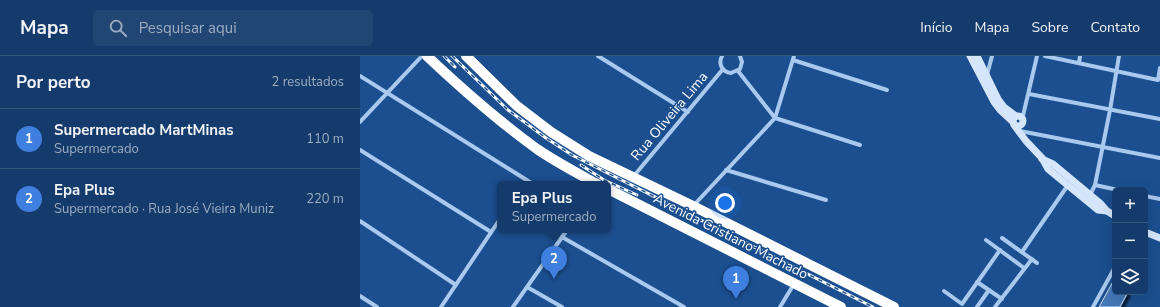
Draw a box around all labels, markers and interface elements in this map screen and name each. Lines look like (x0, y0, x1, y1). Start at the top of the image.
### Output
search box (93, 10, 373, 46)
text: Mapa (20, 15, 69, 41)
icon: search (107, 17, 129, 39)
text: Pesquisar aqui (139, 18, 237, 38)
text: Início (920, 18, 952, 37)
text: Mapa (974, 18, 1009, 37)
text: Sobre (1031, 18, 1068, 37)
text: Contato (1090, 18, 1140, 37)
street label: Rua Oliveira Lima (627, 68, 712, 165)
text: Por perto (16, 71, 91, 94)
text: 2 resultados (272, 73, 344, 91)
text: Supermercado MartMinas (54, 120, 234, 140)
text: 1 (25, 130, 33, 148)
text: 110 m (306, 130, 344, 148)
text: Supermercado (54, 140, 139, 158)
text: Epa Plus (54, 180, 115, 200)
popup (497, 181, 611, 233)
map controls (1112, 187, 1148, 295)
button: + (1112, 187, 1148, 223)
text: Epa Plus (512, 188, 572, 208)
street label: Avenida Cristiano Machado (650, 189, 812, 284)
text: 2 (25, 190, 33, 208)
text: 220 m (306, 190, 344, 208)
your location (715, 193, 735, 213)
text: Supermercado · Rua José Vieira Muniz (54, 200, 274, 218)
text: Supermercado (512, 208, 596, 226)
button: − (1112, 223, 1148, 259)
pin: 2 (541, 246, 567, 279)
button: layers (1112, 259, 1148, 295)
pin: 1 (723, 266, 749, 299)

